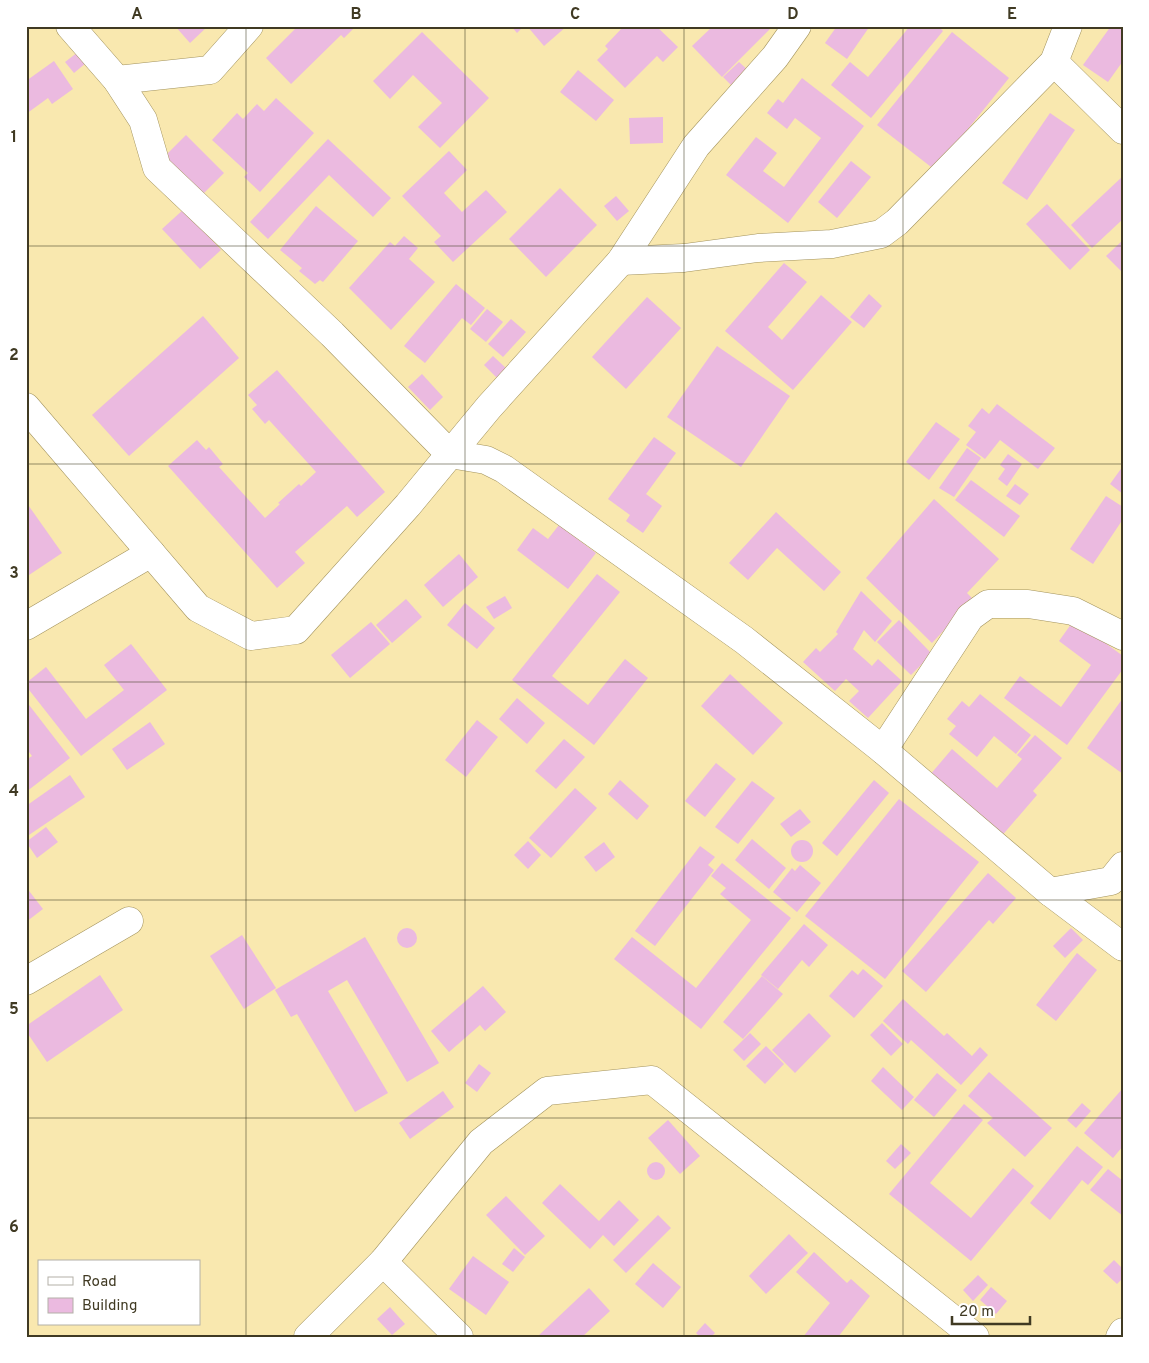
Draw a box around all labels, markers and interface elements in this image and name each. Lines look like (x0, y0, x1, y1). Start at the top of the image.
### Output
text: A (131, 5, 143, 25)
text: B (350, 5, 362, 25)
text: C (570, 5, 580, 25)
text: D (787, 5, 799, 25)
text: E (1007, 5, 1017, 25)
text: 1 (11, 128, 17, 148)
text: 2 (9, 346, 19, 366)
text: 3 (9, 564, 19, 584)
text: 4 (9, 782, 19, 802)
text: 5 (9, 1000, 19, 1020)
text: 6 (9, 1218, 19, 1238)
legend (38, 1260, 200, 1326)
text: Road (82, 1273, 117, 1292)
scale bar (952, 1293, 1029, 1325)
text: Building (82, 1297, 137, 1316)
text: 20 m (959, 1303, 994, 1322)

